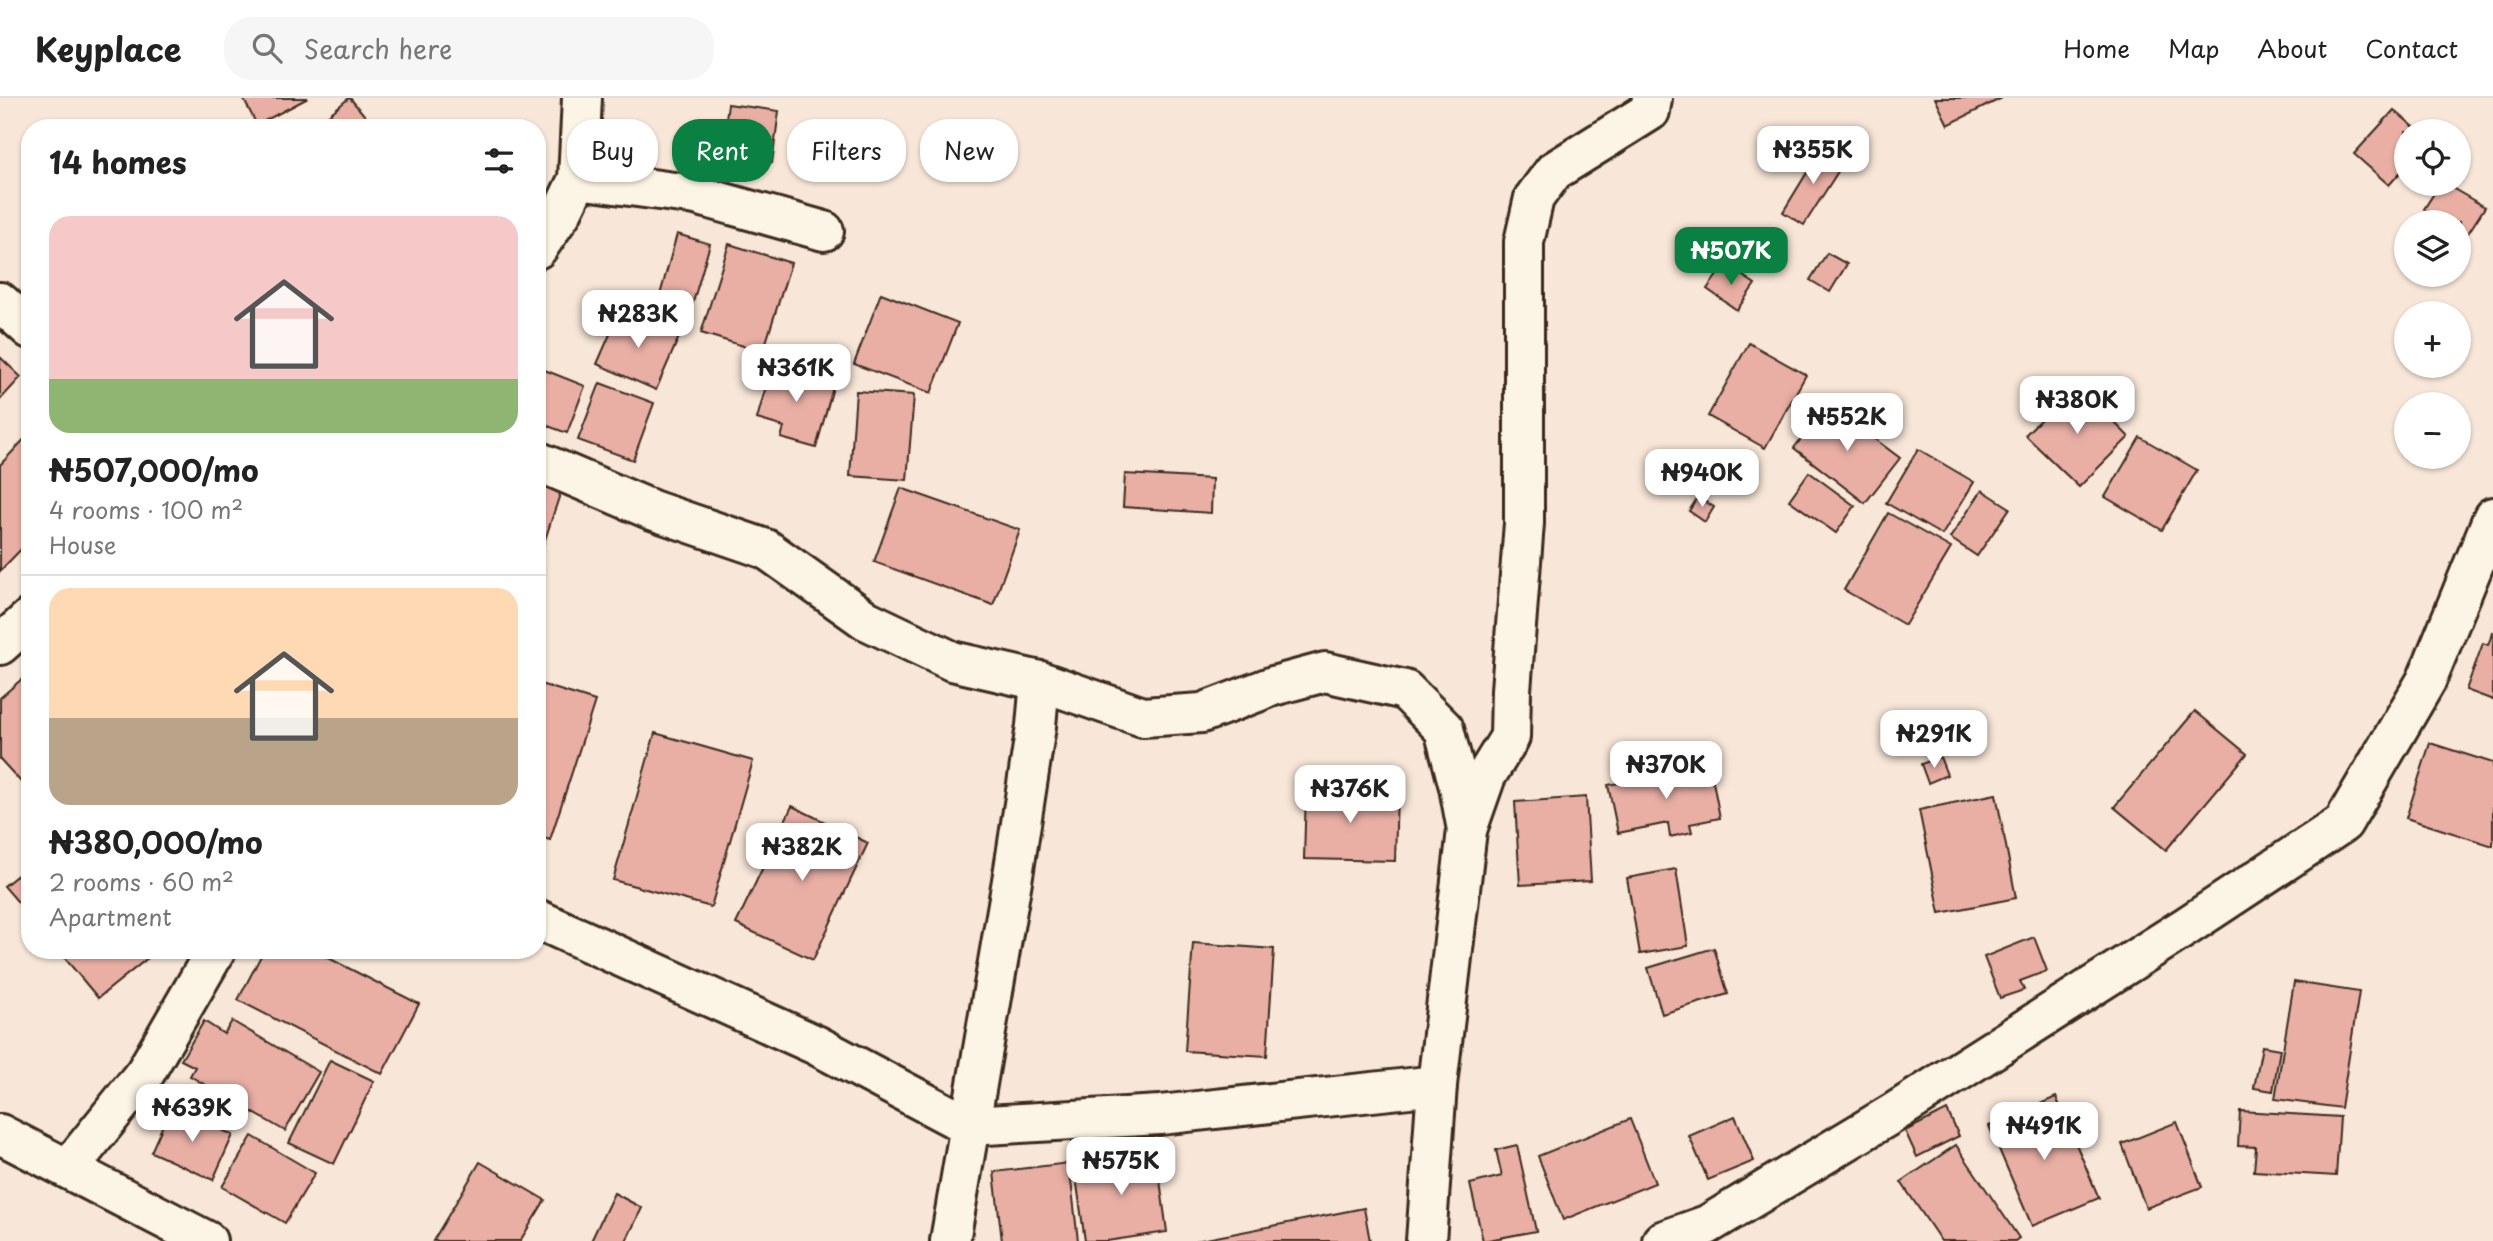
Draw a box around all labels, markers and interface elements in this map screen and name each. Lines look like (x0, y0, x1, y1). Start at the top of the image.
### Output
search box (224, 17, 714, 80)
text: Keyplace (35, 23, 182, 73)
icon: search (248, 29, 286, 67)
text: Search here (304, 29, 452, 68)
text: Home (2063, 30, 2130, 66)
text: Map (2168, 30, 2219, 66)
text: About (2257, 30, 2327, 66)
text: Contact (2365, 30, 2458, 66)
chip: Buy (567, 119, 658, 182)
chip: Rent (672, 119, 773, 182)
chip: Filters (787, 119, 906, 182)
chip: New (920, 119, 1018, 182)
map controls (2394, 119, 2471, 469)
button: locate (2394, 119, 2471, 196)
pin: ₦355K (1764, 126, 1862, 186)
text: ₦355K (1773, 131, 1853, 166)
text: 14 homes (49, 139, 187, 184)
icon: filters (480, 142, 518, 180)
button: layers (2394, 210, 2471, 287)
pin: ₦507K (1682, 228, 1780, 287)
text: ₦507K (1691, 232, 1771, 267)
icon: home (221, 261, 347, 387)
pin: ₦283K (589, 290, 687, 350)
text: ₦283K (598, 295, 678, 330)
button: + (2394, 301, 2471, 378)
pin: ₦361K (747, 344, 845, 404)
text: ₦361K (758, 349, 834, 384)
pin: ₦380K (2028, 376, 2126, 436)
text: ₦380K (2036, 381, 2118, 416)
button: − (2394, 392, 2471, 469)
pin: ₦552K (1798, 394, 1896, 453)
text: ₦552K (1807, 398, 1887, 433)
text: ₦507,000/mo (49, 447, 259, 492)
pin: ₦940K (1653, 450, 1751, 509)
text: ₦940K (1661, 454, 1743, 489)
text: 4 rooms · 100 m² (49, 492, 243, 527)
text: House (49, 527, 116, 562)
icon: home (221, 633, 347, 759)
pin: ₦291K (1885, 710, 1983, 770)
text: ₦291K (1896, 715, 1972, 750)
pin: ₦370K (1617, 742, 1715, 801)
text: ₦370K (1626, 746, 1706, 781)
pin: ₦376K (1301, 766, 1399, 825)
text: ₦376K (1311, 770, 1389, 805)
text: ₦380,000/mo (49, 819, 263, 864)
pin: ₦382K (753, 824, 851, 883)
text: ₦382K (762, 828, 842, 863)
text: 2 rooms · 60 m² (49, 864, 234, 899)
text: Apartment (49, 899, 172, 934)
pin: ₦639K (143, 1084, 241, 1144)
text: ₦639K (152, 1089, 232, 1124)
pin: ₦491K (1995, 1102, 2093, 1162)
text: ₦491K (2006, 1107, 2082, 1142)
pin: ₦575K (1072, 1138, 1170, 1197)
text: ₦575K (1082, 1142, 1160, 1177)

